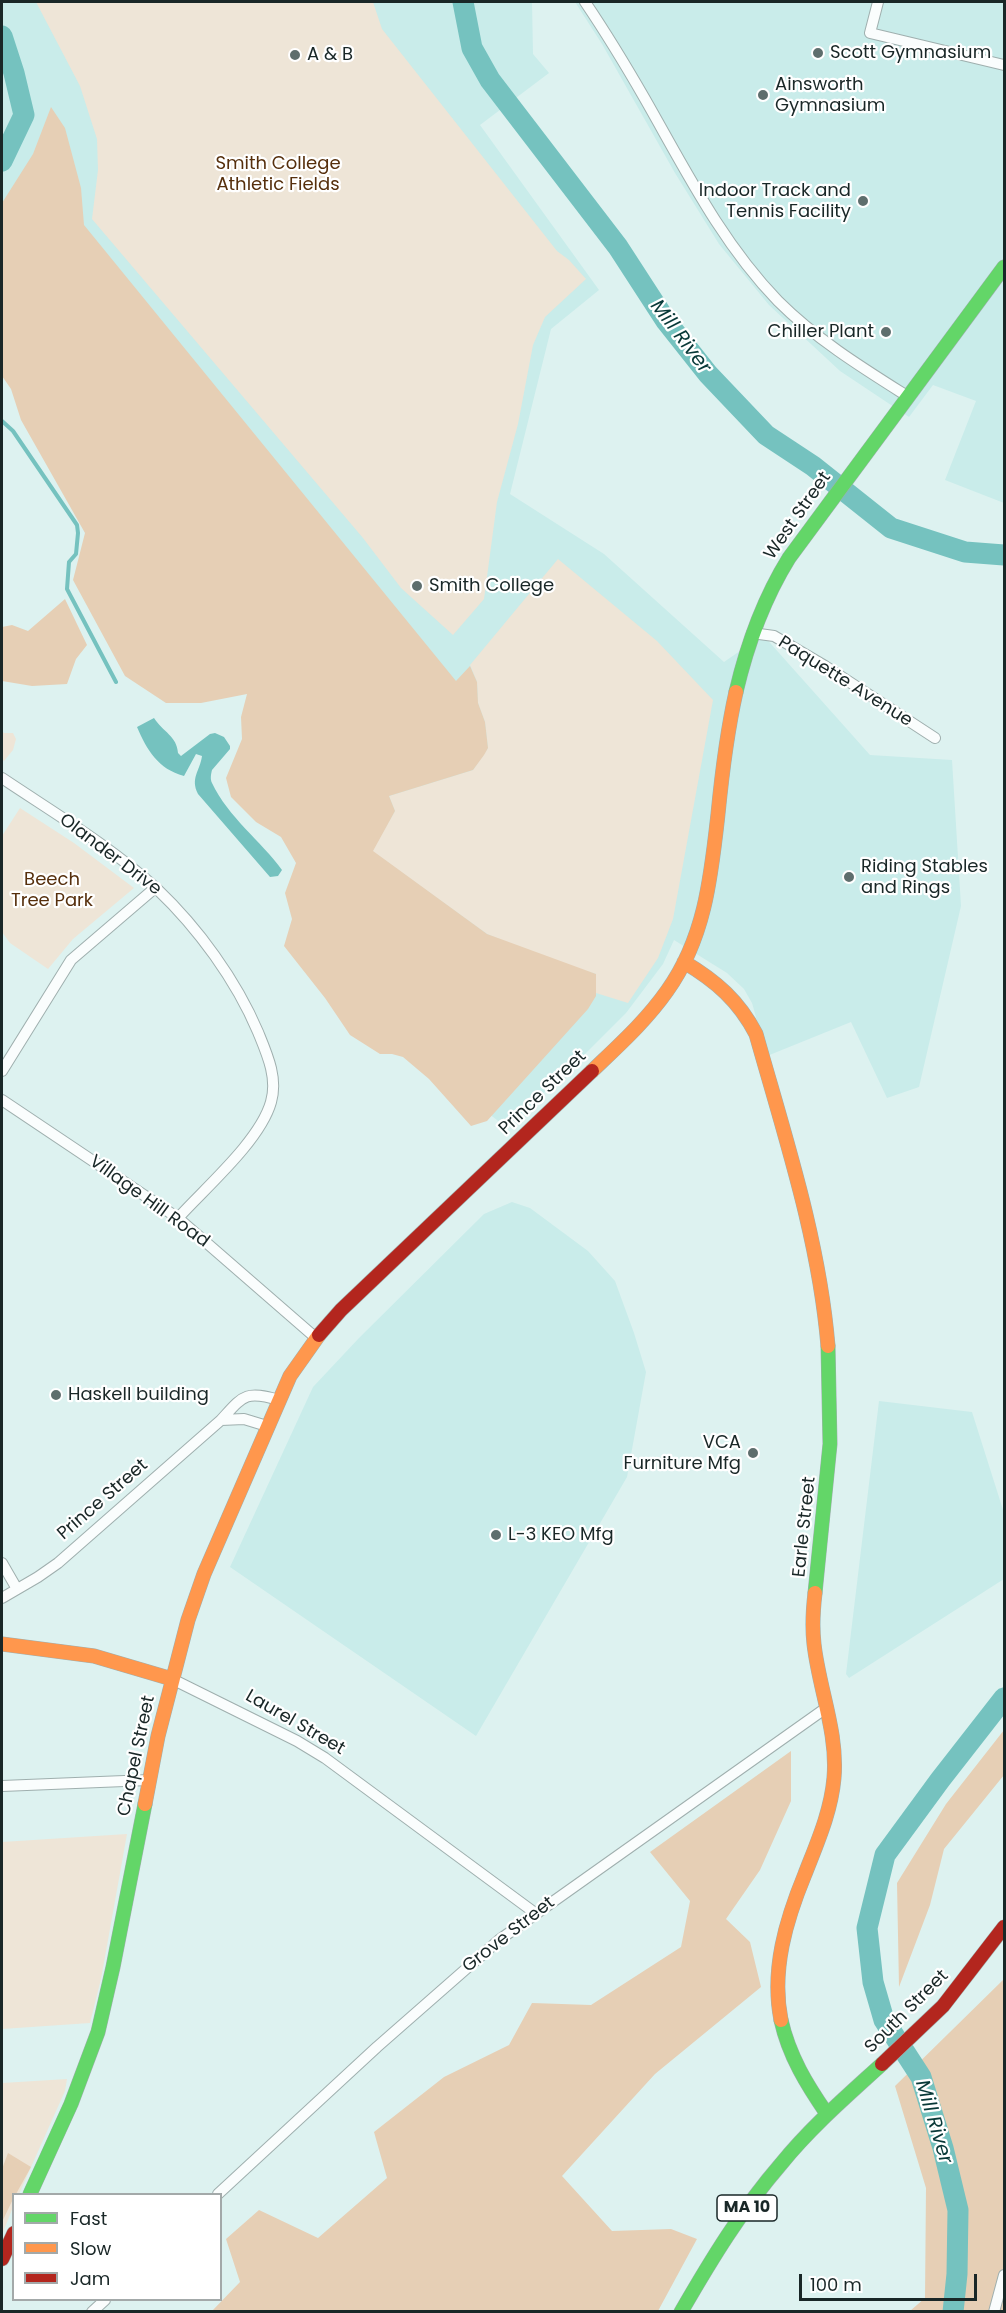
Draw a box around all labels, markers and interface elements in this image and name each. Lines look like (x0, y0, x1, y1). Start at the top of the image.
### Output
place label: Scott Gymnasium (830, 42, 991, 64)
place label: A & B (307, 44, 353, 66)
marker: Scott Gymnasium (811, 46, 825, 60)
marker: A & B (288, 48, 302, 62)
place label: Ainsworth Gymnasium (775, 74, 885, 116)
marker: Ainsworth Gymnasium (756, 88, 770, 102)
park label: Smith College Athletic Fields (215, 153, 341, 195)
place label: Indoor Track and Tennis Facility (699, 180, 851, 222)
marker: Indoor Track and Tennis Facility (856, 194, 870, 208)
water label: Mill River (645, 295, 715, 379)
place label: Chiller Plant (768, 321, 874, 343)
marker: Chiller Plant (879, 325, 893, 339)
street label: West Street (760, 468, 836, 564)
place label: Smith College (429, 575, 554, 597)
marker: Smith College (410, 579, 424, 593)
street label: Paquette Avenue (774, 632, 916, 732)
street label: Olander Drive (55, 810, 165, 900)
place label: Riding Stables and Rings (861, 856, 988, 898)
park label: Beech Tree Park (11, 869, 93, 912)
marker: Riding Stables and Rings (842, 870, 856, 884)
street label: Prince Street (495, 1046, 591, 1140)
street label: Village Hill Road (85, 1151, 213, 1253)
place label: Haskell building (68, 1384, 209, 1406)
marker: Haskell building (49, 1388, 63, 1402)
place label: VCA Furniture Mfg (623, 1432, 741, 1474)
marker: VCA Furniture Mfg (746, 1446, 760, 1460)
street label: Prince Street (53, 1455, 153, 1545)
street label: Earle Street (789, 1476, 821, 1578)
place label: L-3 KEO Mfg (508, 1524, 614, 1546)
marker: L-3 KEO Mfg (489, 1528, 503, 1542)
street label: Laurel Street (241, 1686, 349, 1760)
street label: Chapel Street (114, 1694, 160, 1818)
street label: Grove Street (459, 1892, 559, 1978)
street label: South Street (861, 1966, 953, 2058)
water label: Mill River (909, 2077, 957, 2167)
legend (12, 2193, 222, 2301)
road number: MA 10 (717, 2195, 777, 2221)
text: Fast (70, 2206, 107, 2231)
text: Slow (70, 2236, 111, 2261)
scale bar (802, 2262, 980, 2300)
text: Jam (70, 2266, 110, 2291)
text: 100 m (810, 2272, 862, 2297)

